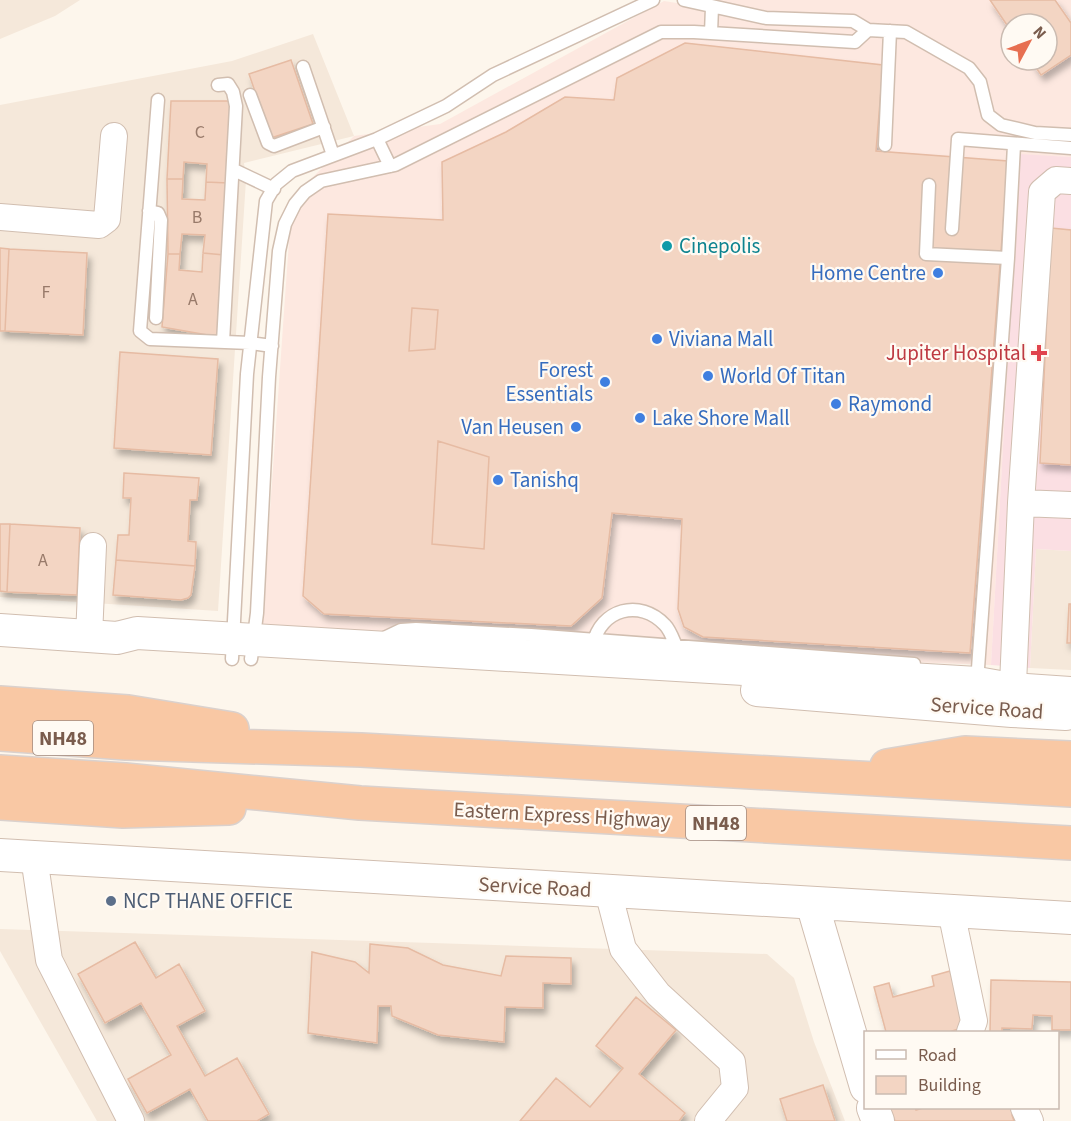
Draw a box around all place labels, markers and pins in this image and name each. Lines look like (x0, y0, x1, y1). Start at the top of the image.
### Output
place label: Cinepolis (679, 231, 761, 261)
marker: Cinepolis (660, 239, 674, 253)
place label: Home Centre (810, 258, 926, 288)
marker: Home Centre (931, 266, 945, 280)
place label: Viviana Mall (669, 324, 773, 354)
marker: Viviana Mall (650, 332, 664, 346)
place label: Jupiter Hospital (886, 338, 1026, 368)
marker: Jupiter Hospital (1030, 344, 1048, 362)
place label: Forest Essentials (505, 355, 593, 409)
place label: World Of Titan (720, 361, 846, 391)
marker: World Of Titan (701, 369, 715, 383)
marker: Forest Essentials (598, 375, 612, 389)
place label: Raymond (848, 389, 932, 419)
marker: Raymond (829, 397, 843, 411)
place label: Lake Shore Mall (652, 403, 790, 433)
marker: Lake Shore Mall (633, 411, 647, 425)
place label: Van Heusen (461, 412, 564, 442)
marker: Van Heusen (569, 420, 583, 434)
place label: Tanishq (510, 465, 579, 495)
marker: Tanishq (491, 473, 505, 487)
place label: NCP THANE OFFICE (123, 886, 293, 916)
marker: NCP THANE OFFICE (104, 894, 118, 908)

